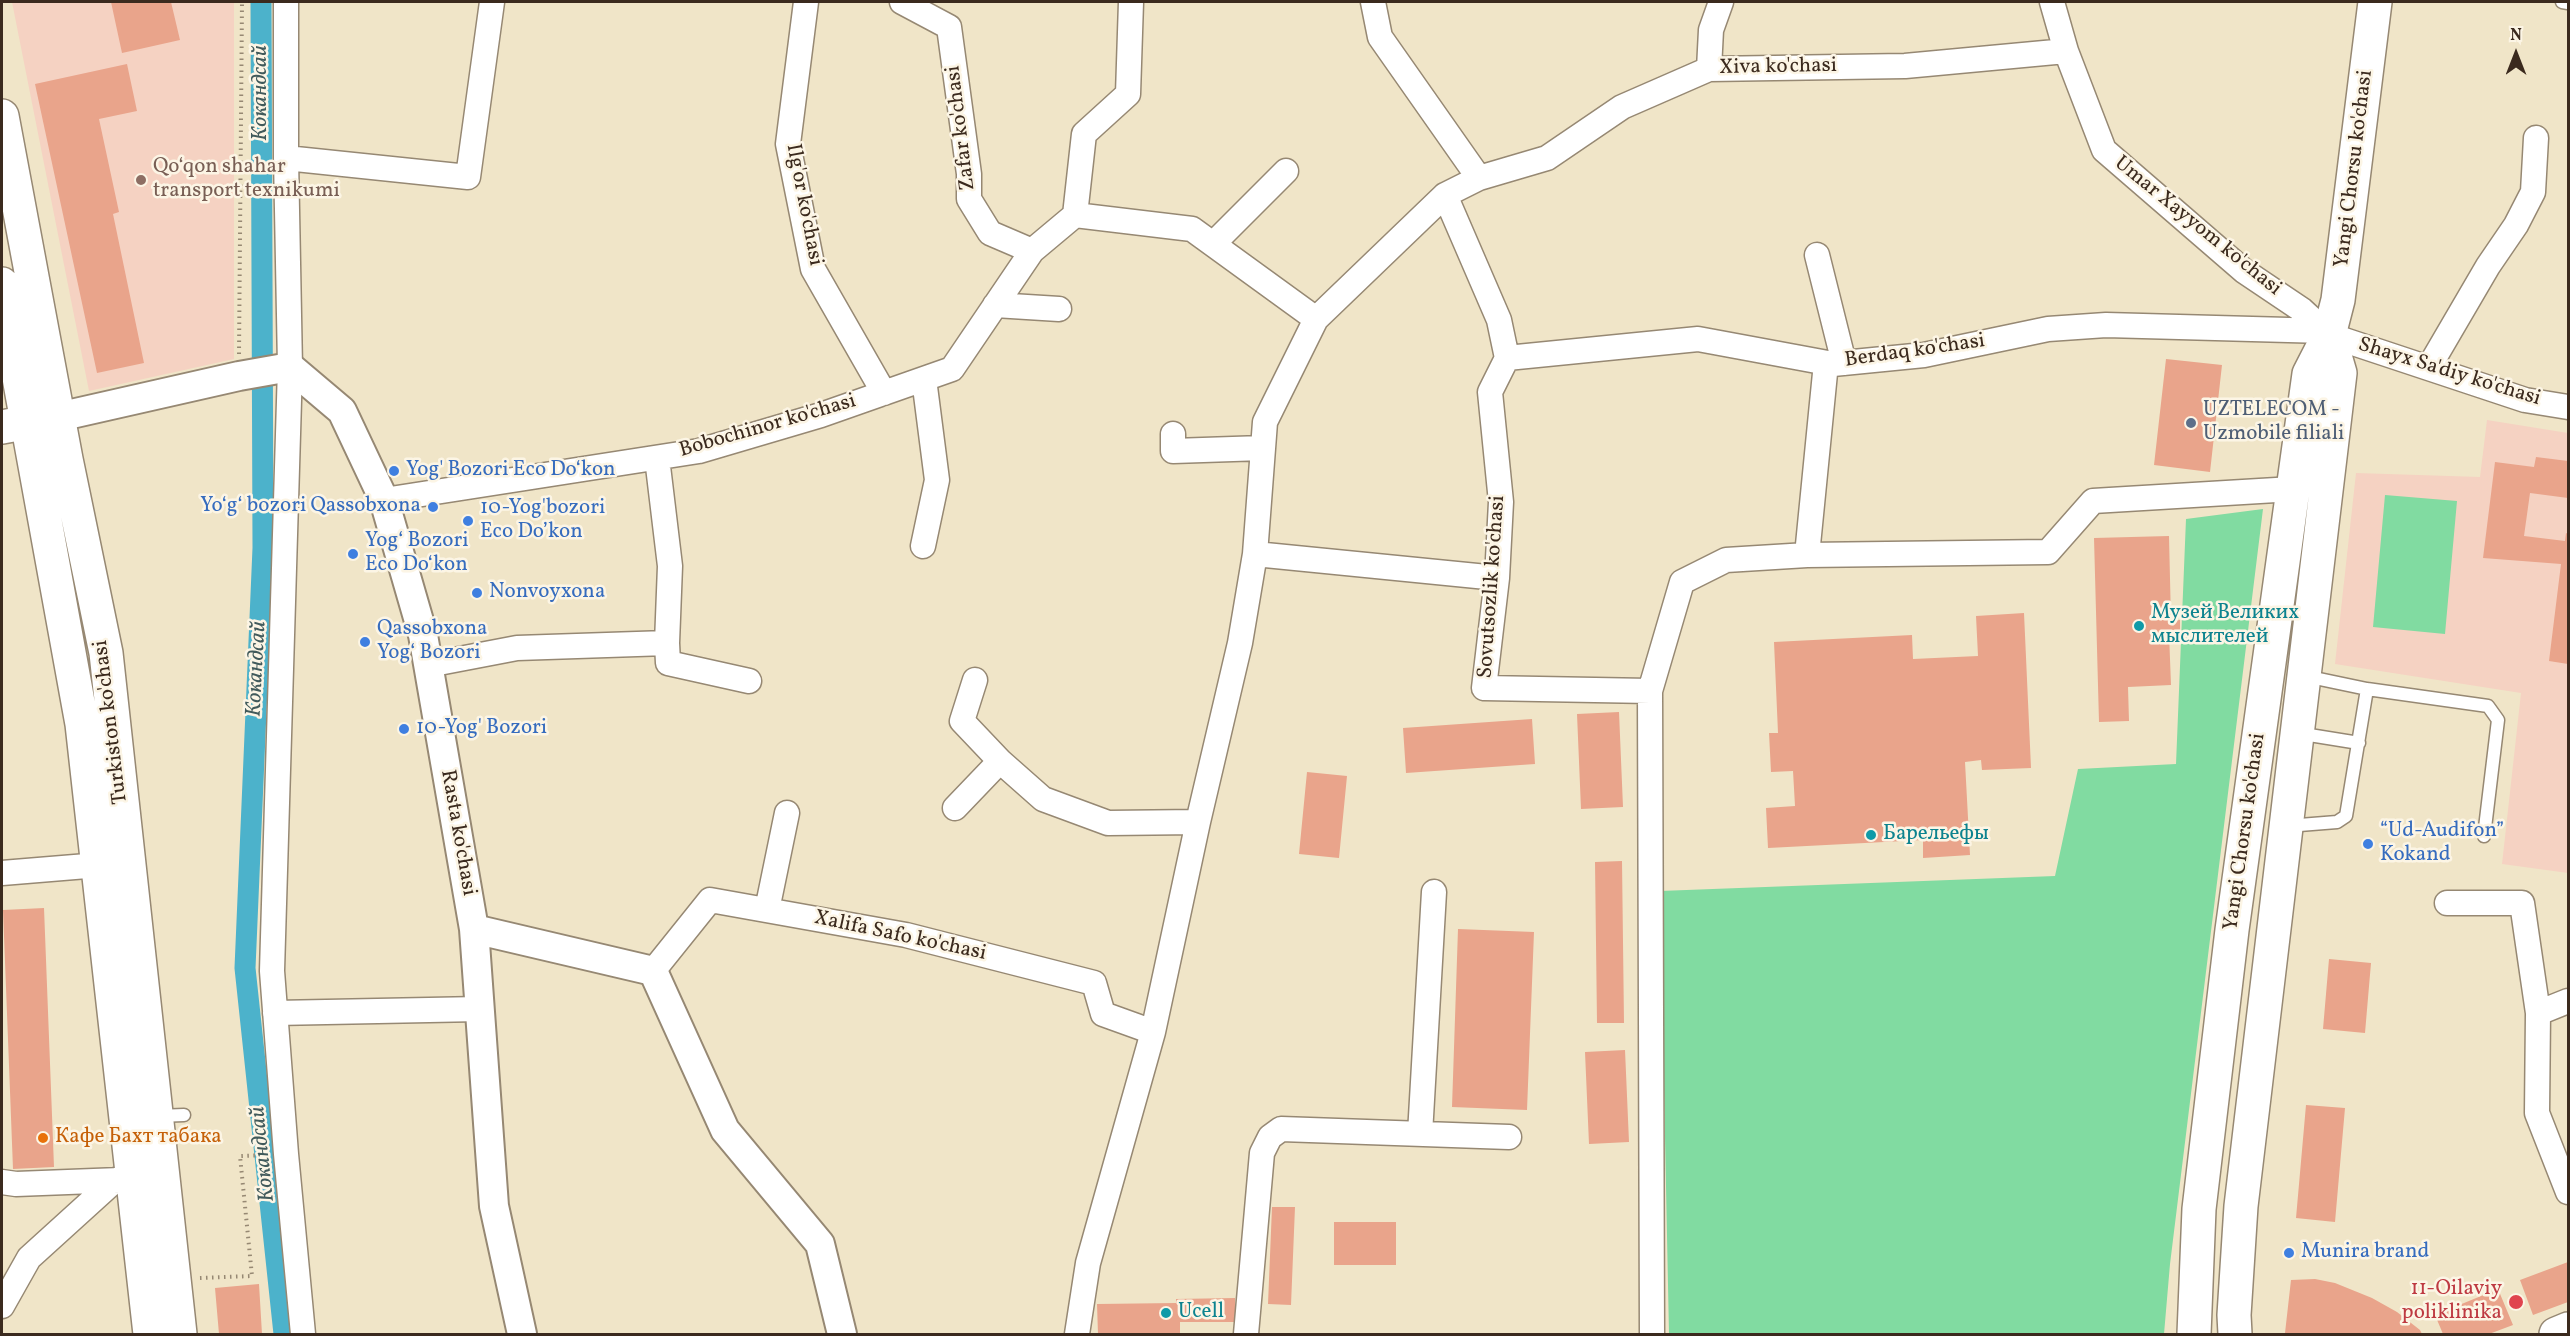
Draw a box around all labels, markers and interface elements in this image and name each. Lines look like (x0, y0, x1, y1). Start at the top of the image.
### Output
north arrow (2486, 24, 2546, 84)
text: N (2510, 25, 2522, 47)
water label: Кокандсай (249, 45, 275, 141)
street label: Xiva ko'chasi (1719, 54, 1837, 82)
street label: Zafar ko'chasi (942, 64, 982, 192)
street label: Yangi Chorsu ko'chasi (2330, 69, 2380, 269)
street label: Ilg'or ko'chasi (779, 142, 827, 268)
street label: Umar Xayyom ko'chasi (2108, 152, 2286, 302)
place label: Qoʻqon shahar transport texnikumi (153, 155, 340, 205)
marker: Qoʻqon shahar transport texnikumi (134, 173, 148, 187)
street label: Berdaq ko'chasi (1843, 330, 1987, 374)
street label: Shayx Sa'diy ko'chasi (2355, 333, 2543, 413)
street label: Bobochinor ko'chasi (677, 390, 859, 464)
place label: UZTELECOM - Uzmobile filiali (2203, 398, 2344, 448)
marker: UZTELECOM - Uzmobile filiali (2184, 416, 2198, 430)
place label: Yog' Bozori Eco Do‘kon (406, 458, 616, 484)
marker: Yog' Bozori Eco Do‘kon (387, 464, 401, 478)
place label: Yoʻgʻ bozori Qassobxona (200, 494, 421, 520)
street label: Sovutsozlik ko'chasi (1474, 495, 1512, 679)
place label: 10-Yog'bozori Eco Do’kon (480, 496, 605, 546)
marker: Yoʻgʻ bozori Qassobxona (426, 500, 440, 514)
marker: 10-Yog'bozori Eco Do’kon (461, 514, 475, 528)
place label: Yogʻ Bozori Eco Doʻkon (365, 529, 469, 579)
marker: Yogʻ Bozori Eco Doʻkon (346, 547, 360, 561)
place label: Nonvoyxona (489, 580, 605, 606)
marker: Nonvoyxona (470, 586, 484, 600)
place label: Музей Великих мыслителей (2151, 601, 2299, 651)
place label: Qassobxona Yog‘ Bozori (377, 617, 488, 667)
marker: Музей Великих мыслителей (2132, 619, 2146, 633)
water label: Кокандсай (242, 620, 274, 718)
marker: Qassobxona Yog‘ Bozori (358, 635, 372, 649)
street label: Turkiston ko'chasi (89, 638, 135, 806)
place label: 10-Yog' Bozori (416, 716, 547, 742)
marker: 10-Yog' Bozori (397, 722, 411, 736)
street label: Yangi Chorsu ko'chasi (2220, 732, 2272, 932)
street label: Rasta ko'chasi (434, 768, 480, 898)
place label: “Ud-Audifon” Kokand (2380, 819, 2504, 869)
place label: Барельефы (1883, 822, 1989, 848)
marker: Барельефы (1864, 828, 1878, 842)
marker: “Ud-Audifon” Kokand (2361, 837, 2375, 851)
street label: Xalifa Safo ko'chasi (812, 906, 988, 968)
water label: Кокандсай (246, 1105, 282, 1203)
place label: Кафе Бахт табака (55, 1125, 222, 1151)
marker: Кафе Бахт табака (36, 1131, 50, 1145)
place label: Munira brand (2301, 1240, 2429, 1266)
marker: Munira brand (2282, 1246, 2296, 1260)
place label: 11-Oilaviy poliklinika (2402, 1277, 2502, 1327)
marker: 11-Oilaviy poliklinika (2507, 1293, 2525, 1311)
place label: Ucell (1178, 1300, 1224, 1326)
marker: Ucell (1159, 1306, 1173, 1320)

